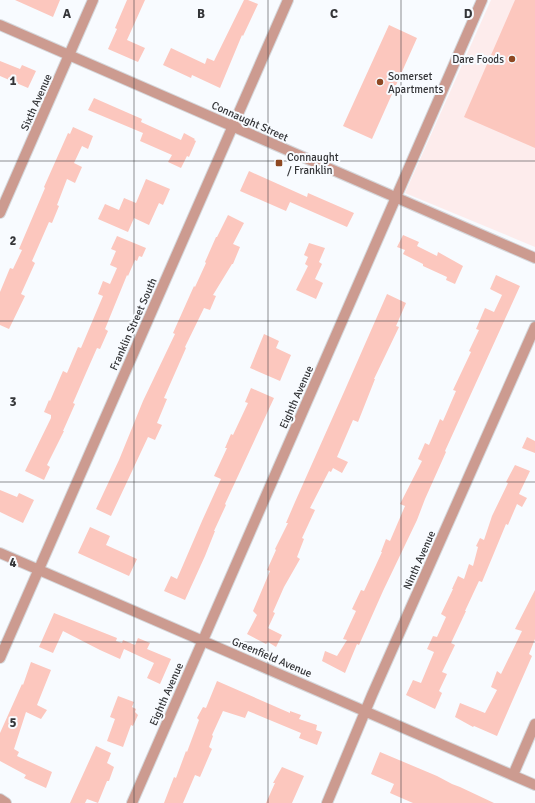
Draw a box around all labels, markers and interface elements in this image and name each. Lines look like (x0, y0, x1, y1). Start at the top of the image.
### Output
text: A (63, 6, 72, 22)
text: B (197, 6, 205, 22)
text: C (330, 6, 338, 22)
text: D (464, 6, 473, 22)
place label: Dare Foods (452, 53, 504, 66)
marker: Dare Foods (507, 54, 517, 64)
place label: Somerset Apartments (388, 70, 443, 96)
street label: Sixth Avenue (18, 72, 55, 133)
text: 1 (9, 73, 17, 89)
marker: Somerset Apartments (375, 77, 385, 87)
street label: Connaught Street (209, 99, 290, 144)
place label: Connaught / Franklin (287, 151, 339, 177)
marker: Connaught / Franklin (274, 158, 284, 168)
text: 2 (9, 233, 17, 249)
street label: Franklin Street South (107, 276, 160, 372)
street label: Eighth Avenue (277, 364, 316, 431)
text: 3 (9, 394, 17, 410)
street label: Ninth Avenue (401, 529, 438, 592)
text: 4 (9, 555, 17, 571)
street label: Greenfield Avenue (230, 635, 314, 680)
street label: Eighth Avenue (147, 661, 186, 728)
text: 5 (9, 715, 17, 731)

